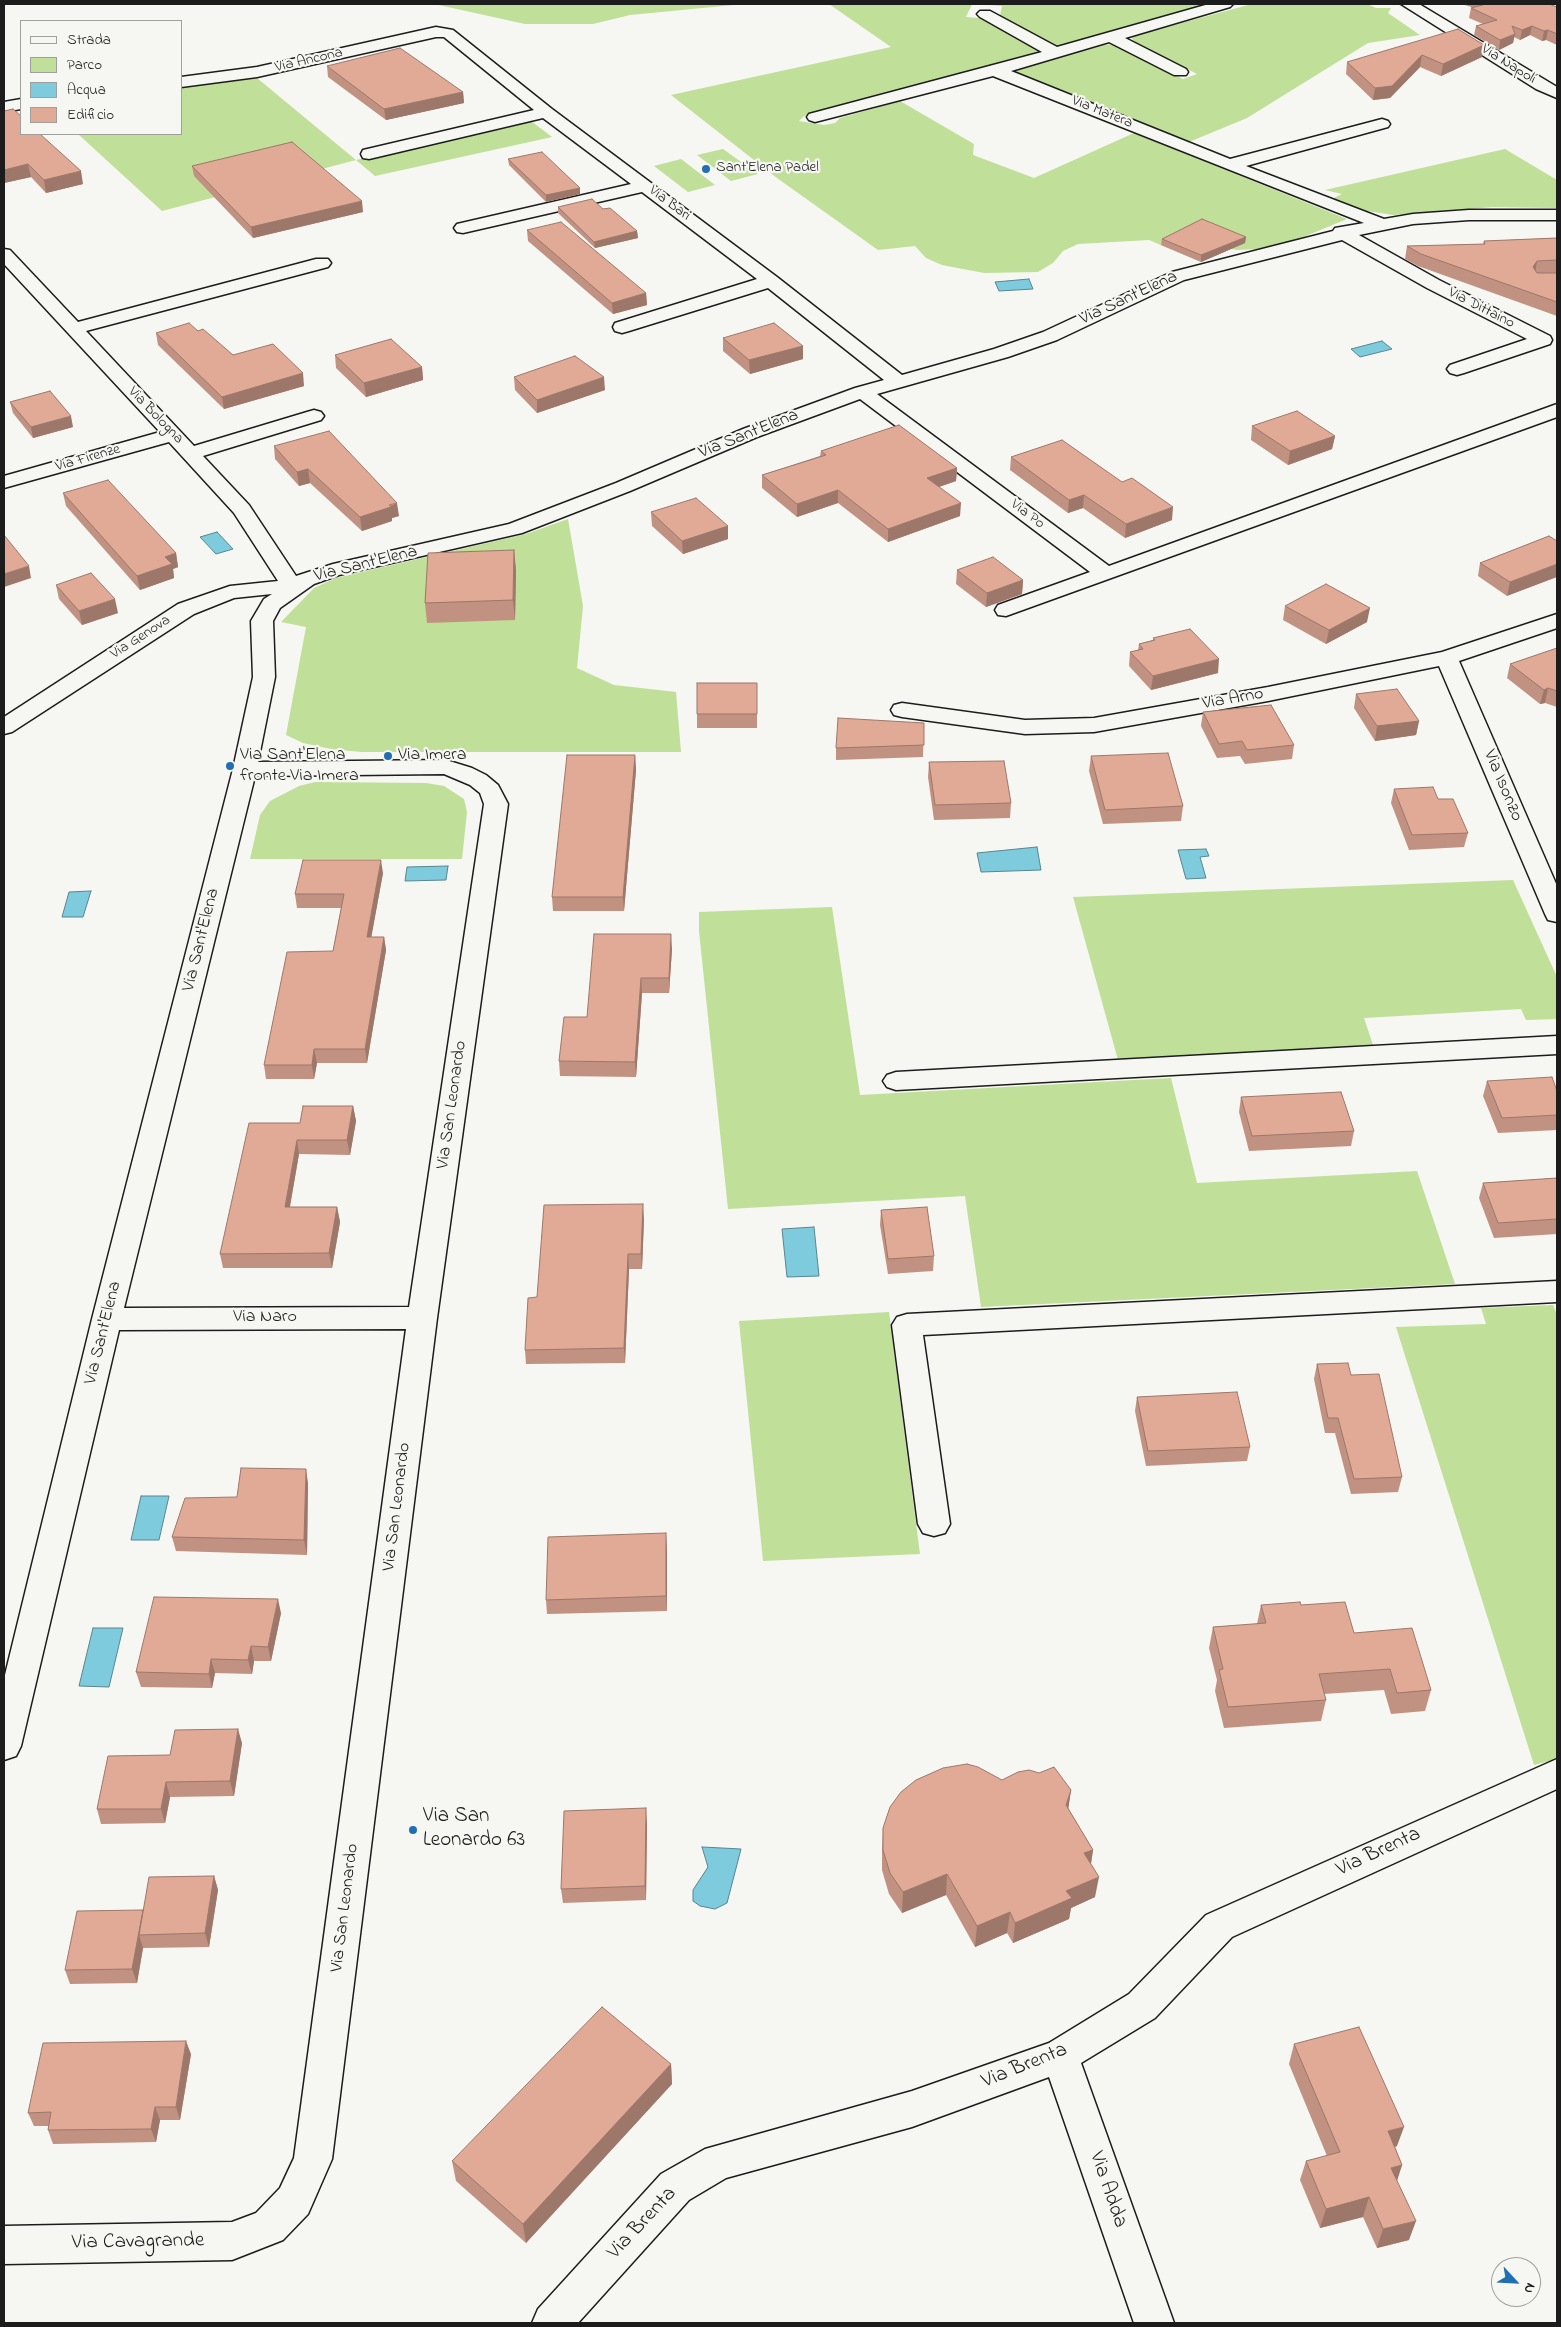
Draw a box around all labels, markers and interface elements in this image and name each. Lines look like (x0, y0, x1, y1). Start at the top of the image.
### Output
legend (20, 20, 182, 135)
text: Strada (67, 29, 111, 51)
street label: Via Napoli (1477, 41, 1539, 89)
street label: Via Ancona (273, 44, 345, 78)
text: Parco (67, 54, 102, 76)
text: Acqua (67, 79, 106, 101)
street label: Via Matera (1069, 93, 1135, 133)
text: Edificio (67, 104, 114, 126)
place label: Sant'Elena Padel (716, 160, 819, 178)
marker: Sant'Elena Padel (700, 163, 712, 175)
street label: Via Bari (644, 182, 694, 226)
street label: Via Sant'Elena (1077, 267, 1181, 331)
street label: Via Dittaino (1445, 285, 1517, 333)
street label: Via Bologna (123, 384, 187, 448)
street label: Via Sant'Elena (696, 405, 802, 465)
street label: Via Firenze (54, 441, 122, 477)
street label: Via Po (1006, 496, 1048, 534)
street label: Via Sant'Elena (312, 542, 420, 588)
street label: Via Genova (108, 612, 174, 664)
street label: Via Arno (1201, 684, 1265, 716)
place label: Via Sant'Elena fronte Via Imera (240, 745, 359, 788)
place label: Via Imera (398, 745, 466, 767)
street label: Via Isonzo (1477, 747, 1527, 825)
marker: Via Imera (382, 750, 394, 762)
marker: Via Sant'Elena fronte Via Imera (224, 760, 236, 772)
street label: Via Sant'Elena (179, 886, 225, 994)
street label: Via San Leonardo (433, 1040, 473, 1170)
street label: Via Sant'Elena (81, 1279, 127, 1387)
street label: Via Naro (233, 1307, 297, 1329)
street label: Via San Leonardo (379, 1442, 417, 1572)
place label: Via San Leonardo 63 (423, 1805, 525, 1855)
street label: Via Brenta (1333, 1823, 1425, 1883)
marker: Via San Leonardo 63 (407, 1824, 419, 1836)
street label: Via San Leonardo (327, 1843, 365, 1973)
street label: Via Brenta (979, 2038, 1071, 2096)
street label: Via Adda (1082, 2148, 1132, 2232)
street label: Via Brenta (603, 2182, 683, 2266)
street label: Via Cavagrande (72, 2229, 204, 2257)
north arrow (1491, 2257, 1541, 2307)
text: N (1518, 2279, 1541, 2297)

